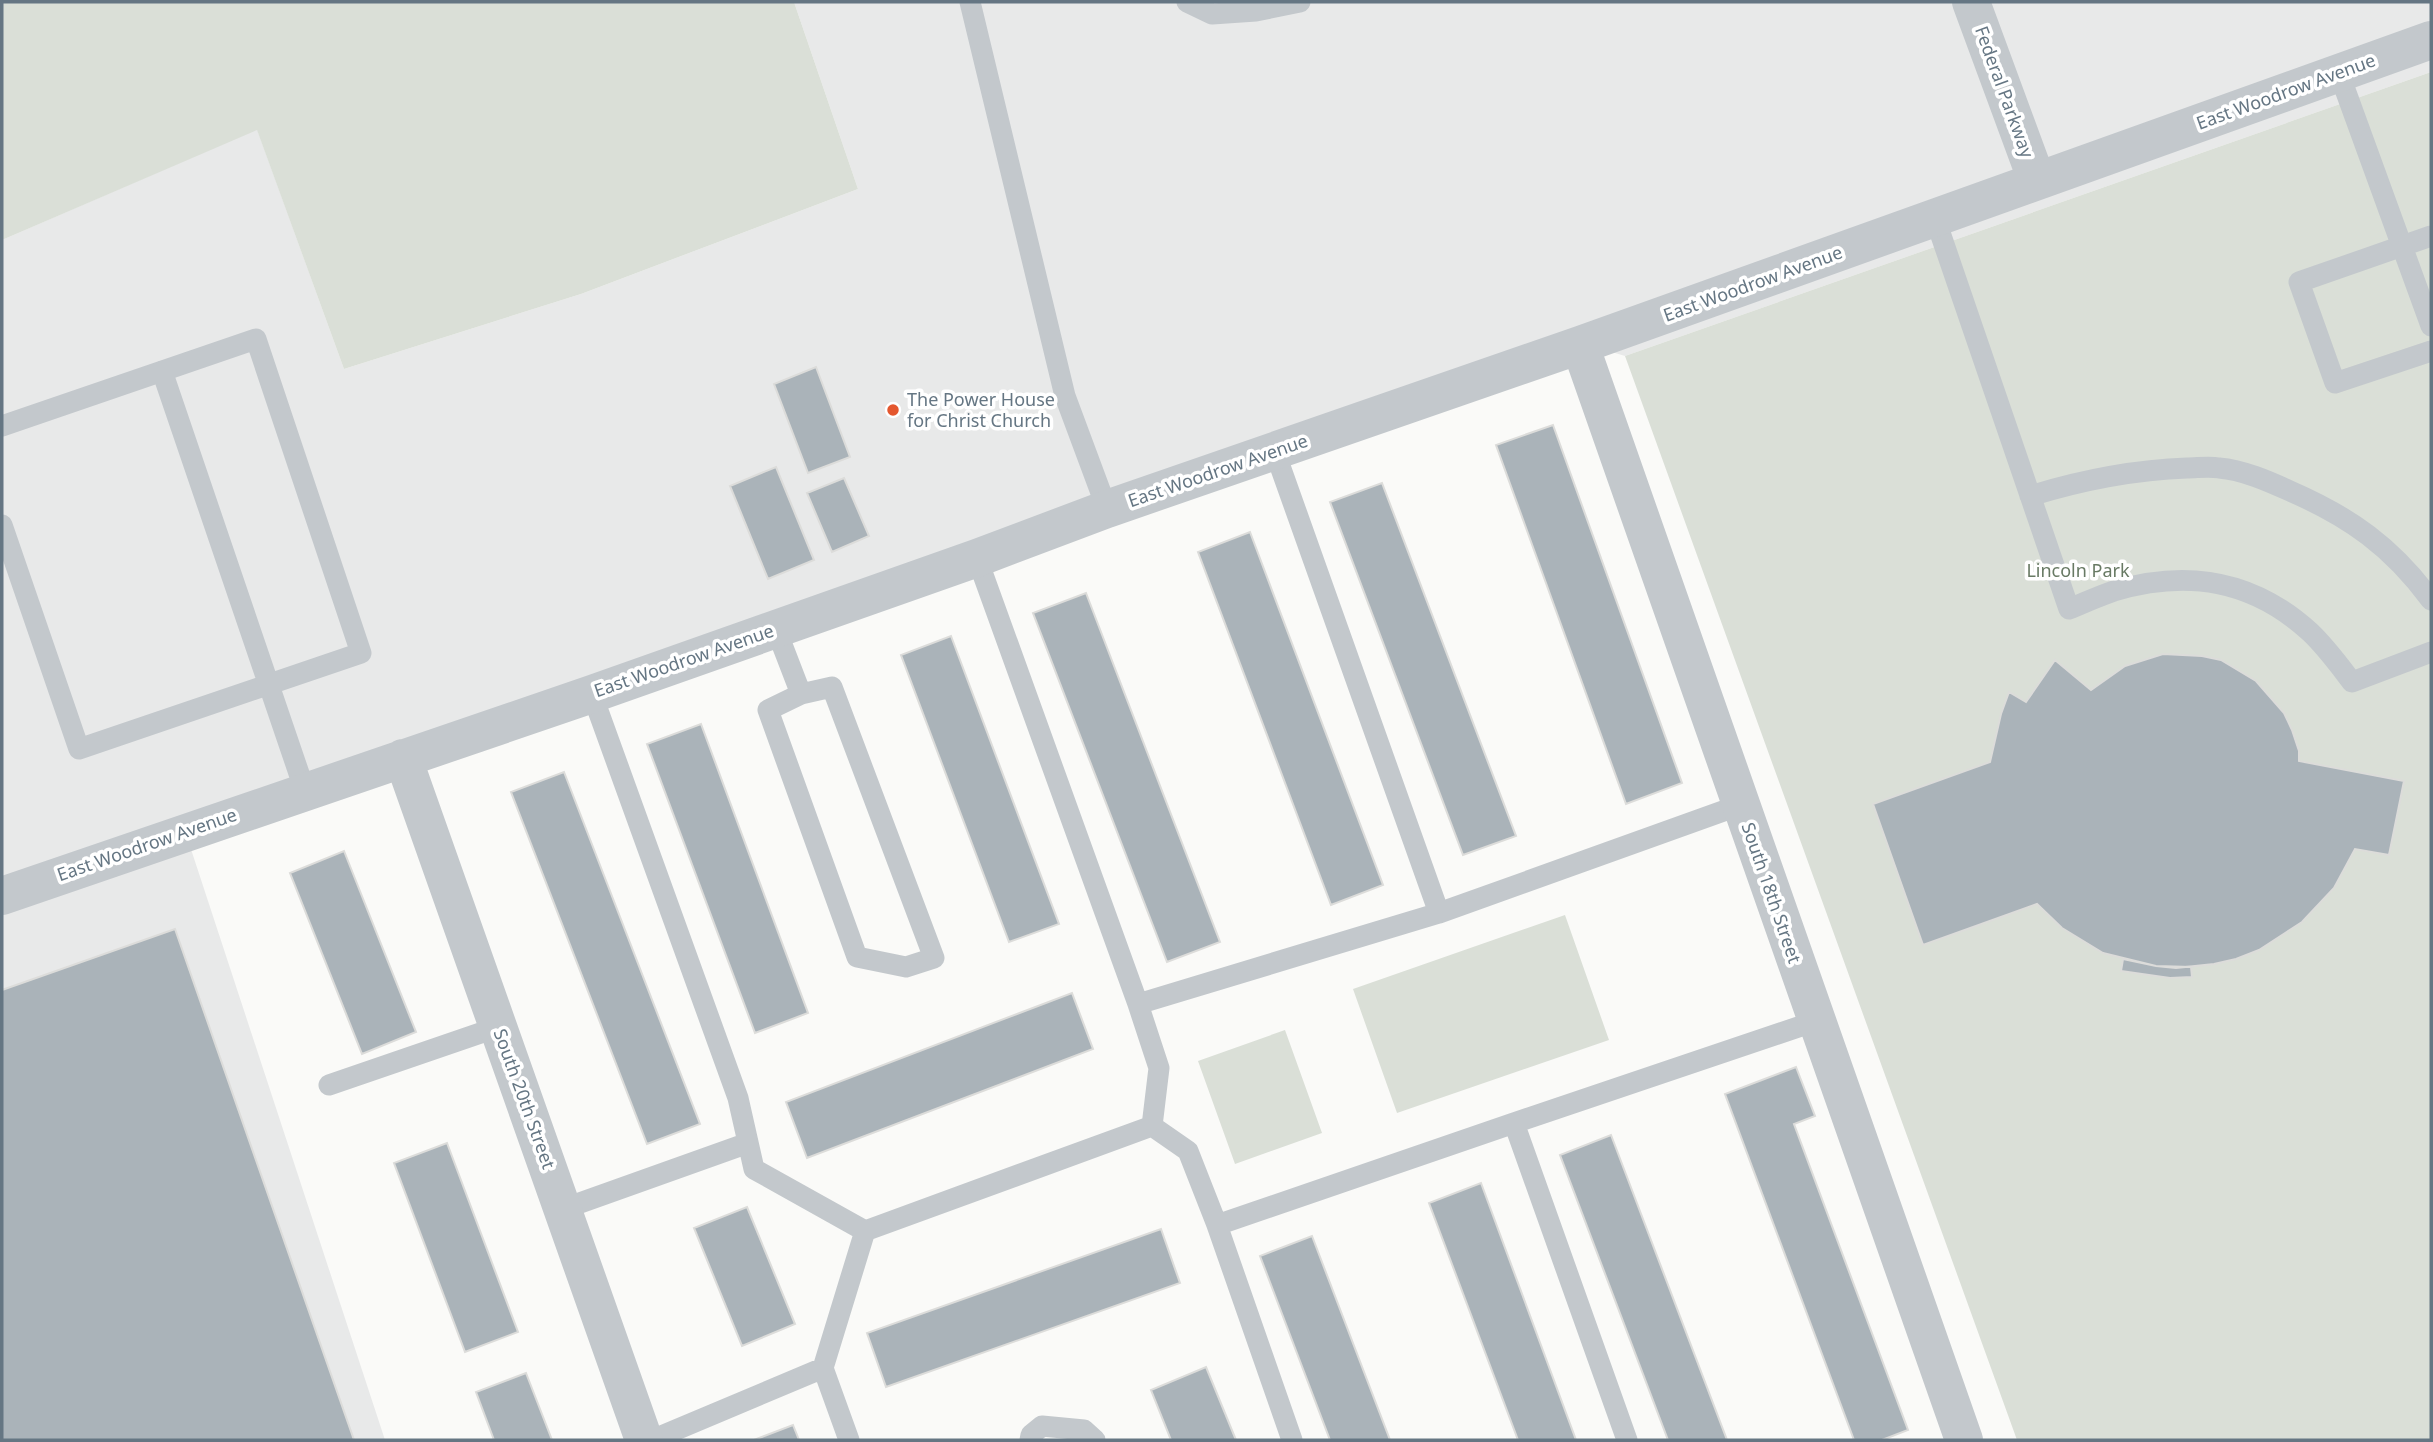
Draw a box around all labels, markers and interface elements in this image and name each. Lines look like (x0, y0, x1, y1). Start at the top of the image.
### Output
street label: Federal Parkway (1970, 22, 2040, 162)
street label: East Woodrow Avenue (2193, 48, 2378, 135)
street label: East Woodrow Avenue (1660, 240, 1845, 327)
place label: The Power House for Christ Church (907, 387, 1055, 432)
marker: The Power House for Christ Church (885, 402, 901, 418)
street label: East Woodrow Avenue (1125, 428, 1311, 512)
park label: Lincoln Park (2026, 558, 2130, 582)
street label: East Woodrow Avenue (591, 618, 777, 702)
street label: East Woodrow Avenue (54, 802, 240, 886)
street label: South 18th Street (1737, 819, 1807, 967)
street label: South 20th Street (488, 1025, 562, 1172)

